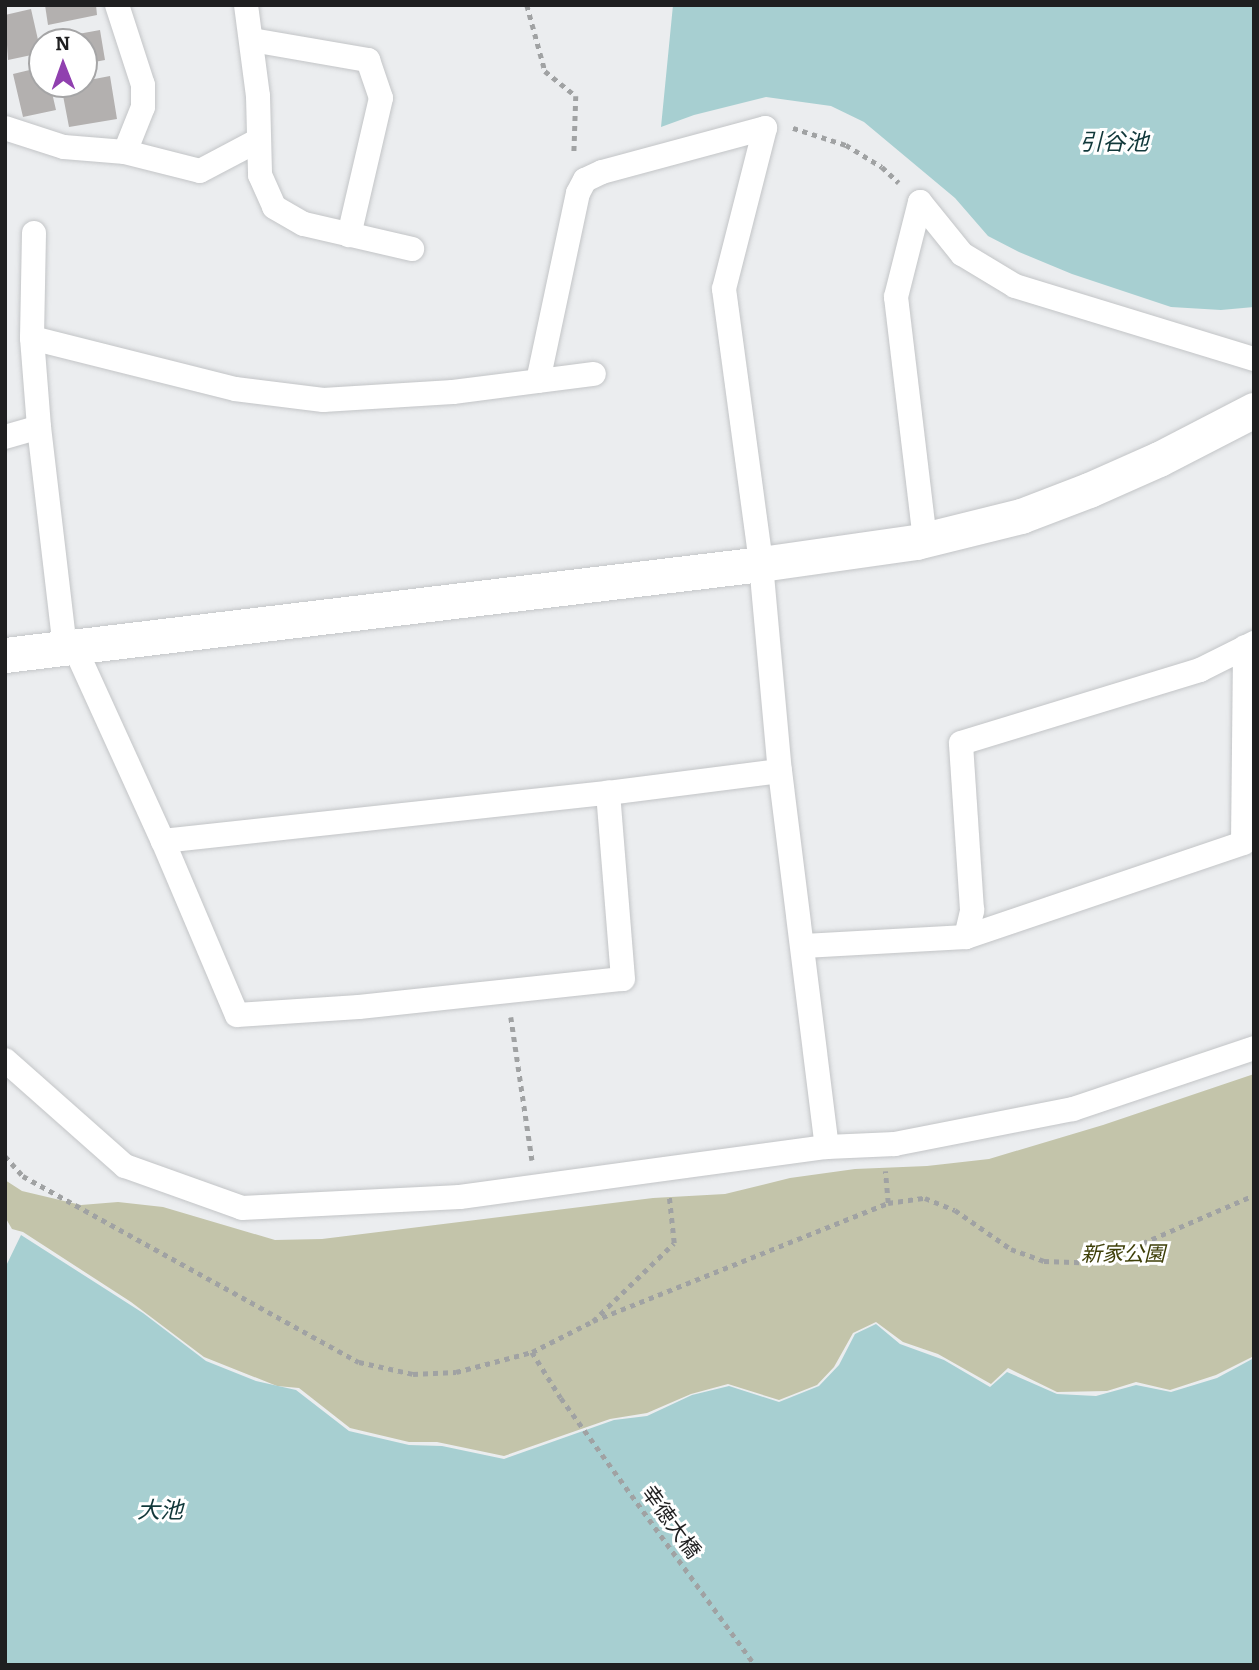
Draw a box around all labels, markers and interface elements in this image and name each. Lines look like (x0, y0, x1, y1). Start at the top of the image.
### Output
north arrow (28, 28, 98, 98)
text: N (55, 32, 70, 55)
water label: 引谷池 (1080, 128, 1148, 156)
park label: 新家公園 (1081, 1241, 1165, 1267)
street label: 幸徳大橋 (636, 1481, 706, 1563)
water label: 大池 (137, 1496, 183, 1524)

